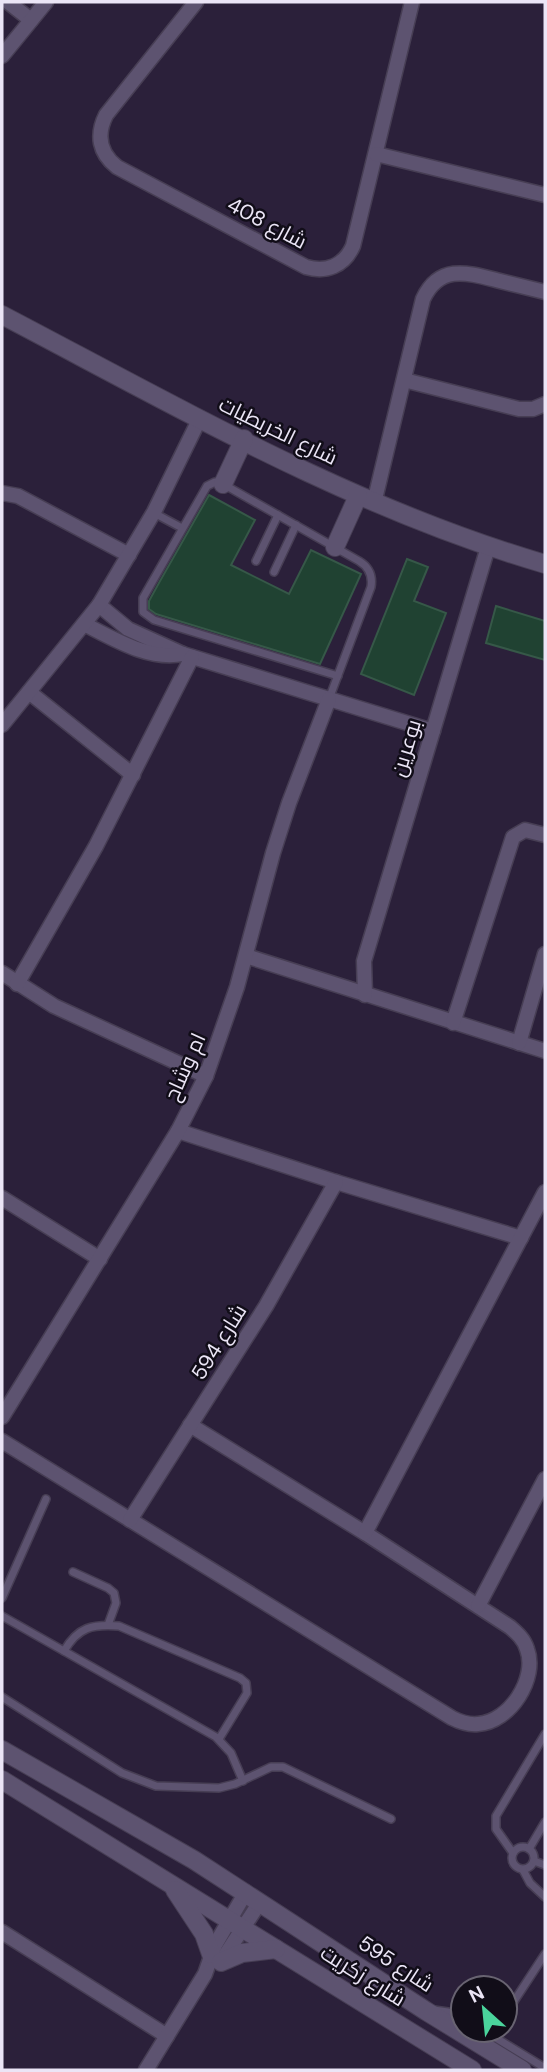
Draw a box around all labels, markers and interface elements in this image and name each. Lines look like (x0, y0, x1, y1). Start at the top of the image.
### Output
street label: شارع 408 (222, 190, 312, 256)
street label: شارع الخريطيات (214, 390, 342, 472)
street label: بوعرين (384, 716, 428, 780)
street label: ام وشاح (158, 1029, 212, 1105)
street label: شارع 594 (185, 1299, 253, 1385)
street label: شارع 595 (353, 1929, 439, 1999)
street label: شارع زكريت (315, 1939, 411, 2013)
north arrow (449, 1974, 519, 2044)
text: N (465, 1980, 488, 2009)

